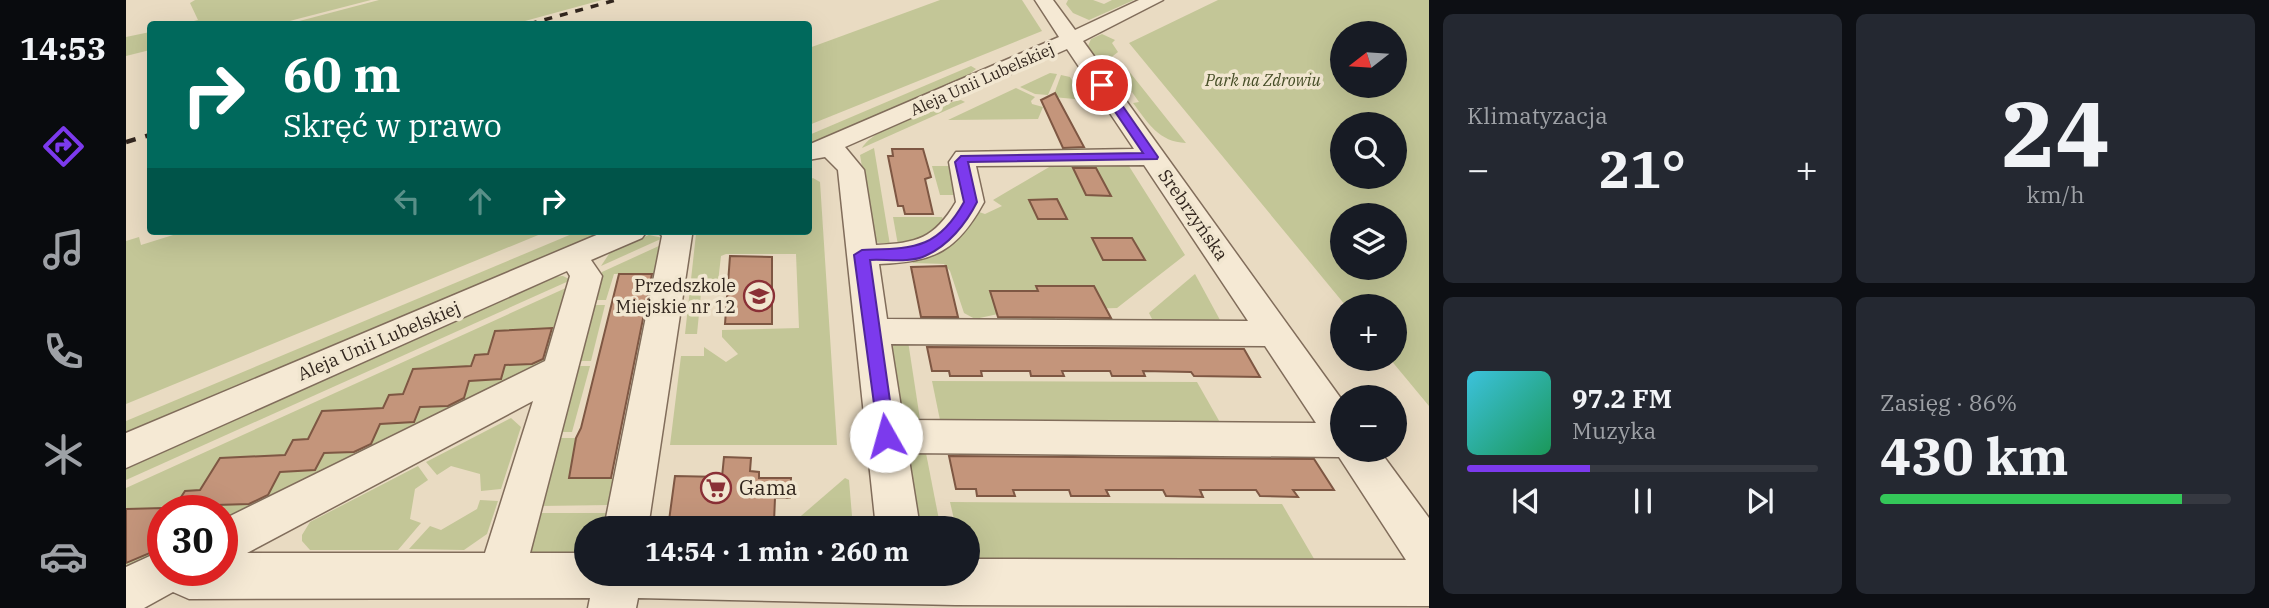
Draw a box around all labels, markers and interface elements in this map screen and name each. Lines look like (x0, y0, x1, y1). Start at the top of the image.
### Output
north arrow (1330, 21, 1407, 98)
map controls (1330, 21, 1407, 462)
text: 14:53 (20, 27, 106, 69)
street label: Aleja Unii Lubelskiej (907, 38, 1057, 120)
text: 60 m (283, 42, 401, 105)
icon: right (168, 49, 259, 140)
pin (1072, 55, 1132, 115)
icon: arrive (1083, 66, 1121, 104)
park label: Park na Zdrowiu (1204, 70, 1321, 90)
text: 24 (2001, 74, 2110, 192)
text: Klimatyzacja (1467, 100, 1608, 130)
text: Skręć w prawo (283, 104, 502, 146)
button: search (1330, 112, 1407, 189)
icon: directions (39, 122, 88, 171)
text: 21° (1599, 135, 1686, 202)
text: − (1467, 144, 1490, 193)
text: + (1795, 144, 1818, 193)
street label: Srebrzyńska (1153, 165, 1233, 265)
text: km/h (2026, 179, 2085, 209)
icon: left (388, 182, 426, 220)
icon: ahead (461, 182, 499, 220)
icon: right (534, 182, 572, 220)
button: layers (1330, 203, 1407, 280)
icon: music (39, 225, 88, 274)
place label: Przedszkole Miejskie nr 12 (615, 274, 736, 318)
school or university icon: Przedszkole Miejskie nr 12 (742, 279, 776, 313)
button: + (1330, 294, 1407, 371)
street label: Aleja Unii Lubelskiej (294, 296, 464, 385)
icon: phone (39, 327, 88, 376)
text: 97.2 FM (1572, 381, 1672, 415)
button: − (1330, 385, 1407, 462)
text: Zasięg · 86% (1880, 387, 2017, 417)
position arrow (849, 399, 923, 473)
text: Muzyka (1572, 415, 1656, 445)
text: 430 km (1880, 422, 2069, 489)
icon: climate (39, 430, 88, 479)
supermarket icon: Gama (699, 471, 733, 505)
place label: Gama (739, 473, 797, 501)
icon: previous (1507, 482, 1545, 520)
icon: pause (1624, 482, 1662, 520)
icon: next (1741, 482, 1779, 520)
speed limit sign: 30 (147, 495, 238, 586)
icon: car (39, 532, 88, 581)
text: 14:54 · 1 min · 260 m (645, 534, 909, 568)

